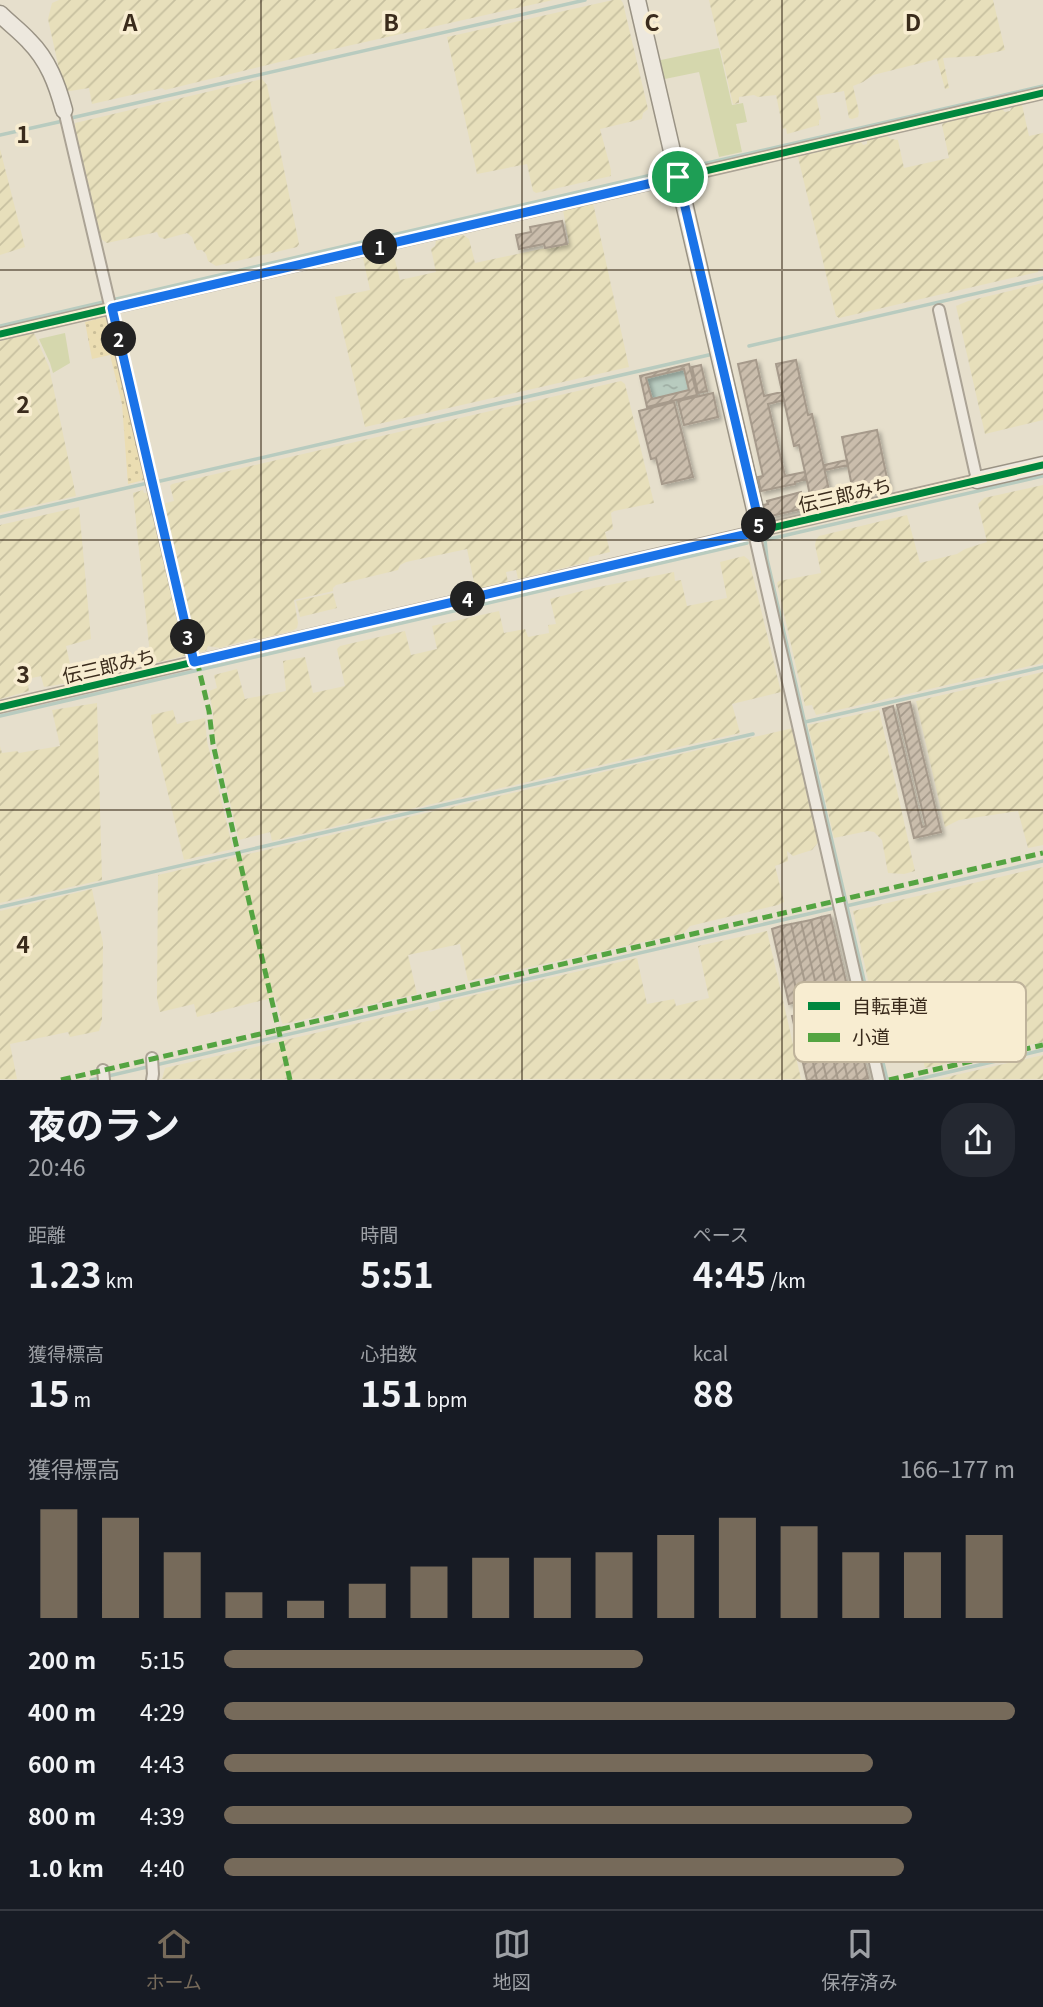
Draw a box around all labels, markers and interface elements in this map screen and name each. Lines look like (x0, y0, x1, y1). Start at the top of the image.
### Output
text: A (122, 4, 138, 38)
text: B (383, 4, 399, 38)
text: C (644, 4, 660, 38)
text: D (905, 4, 921, 38)
text: 1 (16, 116, 30, 150)
pin (648, 147, 708, 207)
icon: arrive (659, 158, 697, 196)
pin: 1 (362, 230, 398, 264)
text: 1 (374, 233, 385, 260)
pin: 2 (102, 322, 136, 356)
text: 2 (113, 325, 124, 352)
text: 2 (16, 386, 30, 420)
street label: 伝三郎みち (795, 470, 894, 517)
pin: 5 (742, 508, 776, 542)
text: 5 (753, 511, 764, 538)
pin: 4 (450, 582, 486, 616)
text: 4 (462, 585, 473, 612)
pin: 3 (170, 620, 206, 654)
text: 3 (182, 623, 193, 650)
street label: 伝三郎みち (59, 641, 158, 688)
text: 3 (16, 656, 30, 690)
text: 4 (16, 926, 30, 960)
legend (794, 982, 1026, 1062)
text: 自転車道 (852, 991, 928, 1018)
text: 小道 (852, 1022, 890, 1049)
text: 夜のラン (28, 1095, 180, 1150)
button: share (941, 1103, 1015, 1177)
text: 20:46 (28, 1149, 85, 1183)
text: 距離 (28, 1220, 66, 1247)
text: 時間 (360, 1220, 398, 1247)
text: ペース (693, 1220, 749, 1247)
text: 1.23 (28, 1247, 101, 1298)
text: 5:51 (360, 1247, 434, 1298)
text: 4:45 (693, 1247, 766, 1298)
text: km (101, 1266, 134, 1293)
text: /km (766, 1266, 806, 1293)
text: 獲得標高 (28, 1339, 104, 1366)
text: 心拍数 (360, 1339, 417, 1366)
text: kcal (693, 1339, 728, 1366)
text: 15 (28, 1366, 69, 1417)
text: 151 (360, 1366, 422, 1417)
text: 88 (693, 1366, 734, 1417)
text: m (69, 1385, 91, 1412)
text: bpm (422, 1385, 468, 1412)
text: 獲得標高 (28, 1451, 120, 1485)
text: 166–177 m (900, 1451, 1015, 1485)
text: 200 m (28, 1642, 96, 1676)
text: 5:15 (140, 1642, 185, 1676)
text: 400 m (28, 1694, 96, 1728)
text: 4:29 (140, 1694, 185, 1728)
text: 600 m (28, 1746, 96, 1780)
text: 4:43 (140, 1746, 185, 1780)
text: 800 m (28, 1798, 96, 1832)
text: 4:39 (140, 1798, 185, 1832)
text: 1.0 km (28, 1850, 104, 1884)
text: 4:40 (140, 1850, 185, 1884)
tab: ホーム (145, 1925, 202, 1994)
tab: 地図 (493, 1925, 531, 1994)
tab: 保存済み (822, 1925, 898, 1994)

